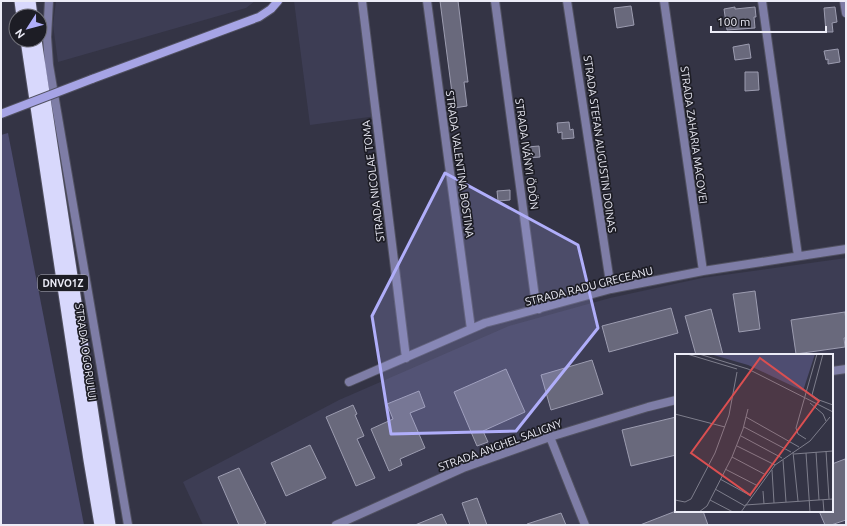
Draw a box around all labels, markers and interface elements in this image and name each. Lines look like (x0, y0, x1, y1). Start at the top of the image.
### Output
north arrow (8, 8, 48, 48)
scale bar (711, 8, 826, 34)
text: 100 m (717, 15, 750, 28)
text: N (13, 27, 27, 41)
street label: STRADA STEFAN AUGUSTIN DOINAS (582, 55, 618, 234)
street label: STRADA ZAHARIA MACOVEI (678, 65, 710, 205)
street label: STRADA VALENTINA BOSTINA (444, 90, 476, 239)
street label: STRADA IVÁNYI ÖDÖN (513, 98, 542, 210)
street label: STRADA NICOLAE TOMA (359, 119, 386, 242)
street label: STRADA RADU GRECEANU (524, 264, 654, 308)
road number: DNVO1Z (38, 275, 88, 291)
street label: STRADA OGORULUI (73, 303, 99, 401)
inset map (675, 354, 833, 512)
street label: STRADA ANGHEL SALIGNY (437, 417, 564, 473)

